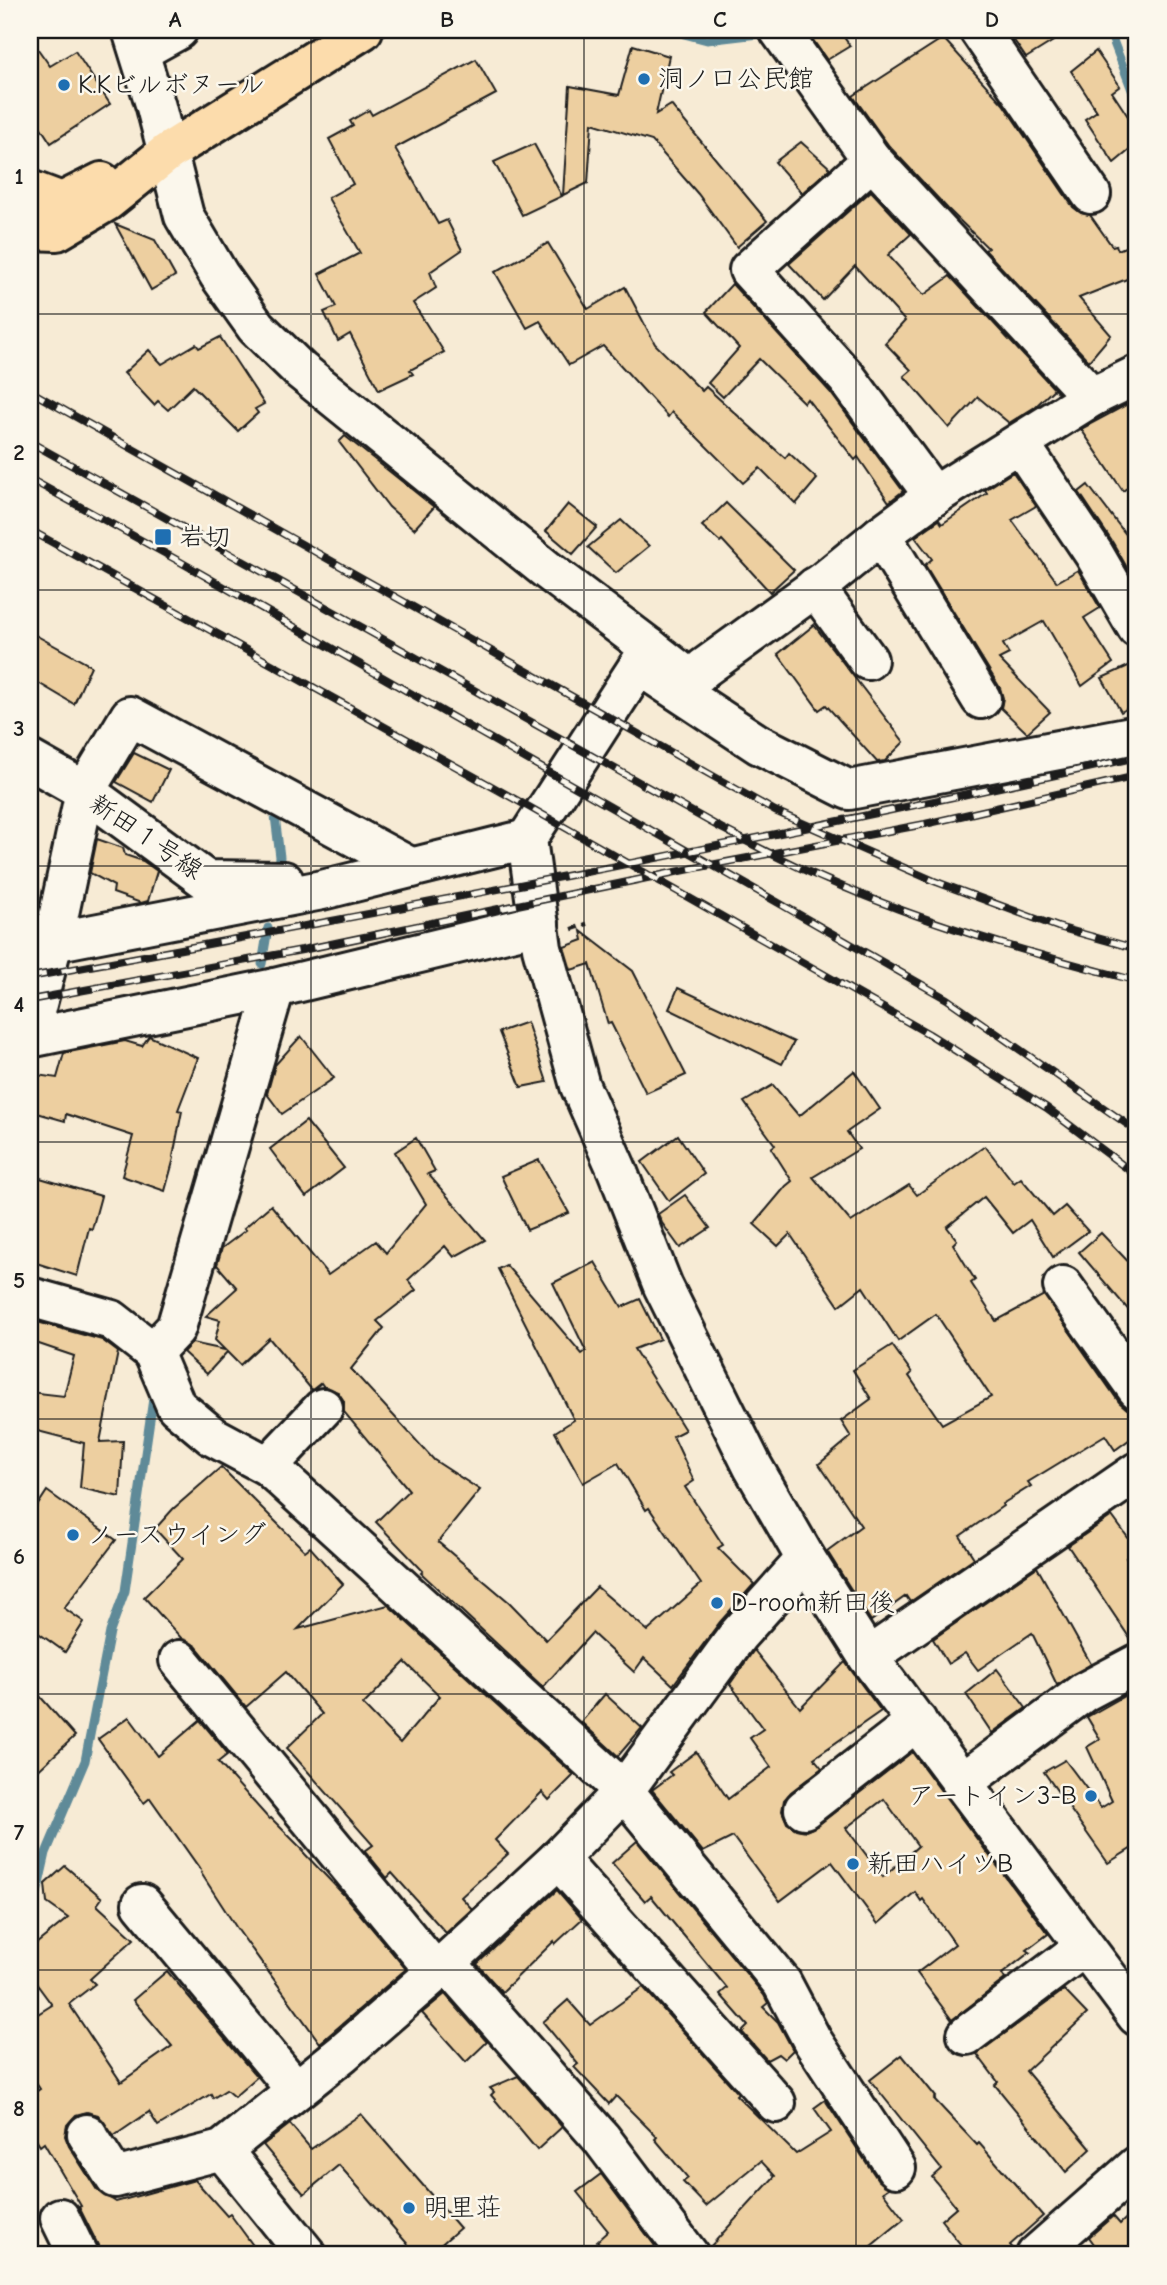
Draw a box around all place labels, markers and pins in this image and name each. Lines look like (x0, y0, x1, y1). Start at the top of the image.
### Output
place label: 洞ノ口公民館 (658, 64, 814, 94)
place label: K.Kビルボヌール (78, 70, 265, 100)
marker: 洞ノ口公民館 (636, 71, 652, 87)
marker: K.Kビルボヌール (56, 77, 72, 93)
place label: 岩切 (179, 522, 231, 552)
marker: 岩切 (153, 527, 173, 547)
place label: ノースウイング (87, 1520, 266, 1550)
marker: ノースウイング (65, 1527, 81, 1543)
place label: D-room新田後 (731, 1588, 895, 1618)
marker: D-room新田後 (709, 1595, 725, 1611)
place label: アートイン3-B (908, 1781, 1077, 1811)
marker: アートイン3-B (1083, 1788, 1099, 1804)
place label: 新田ハイツB (867, 1849, 1013, 1879)
marker: 新田ハイツB (845, 1856, 861, 1872)
place label: 明里荘 (423, 2193, 501, 2223)
marker: 明里荘 (401, 2200, 417, 2216)

